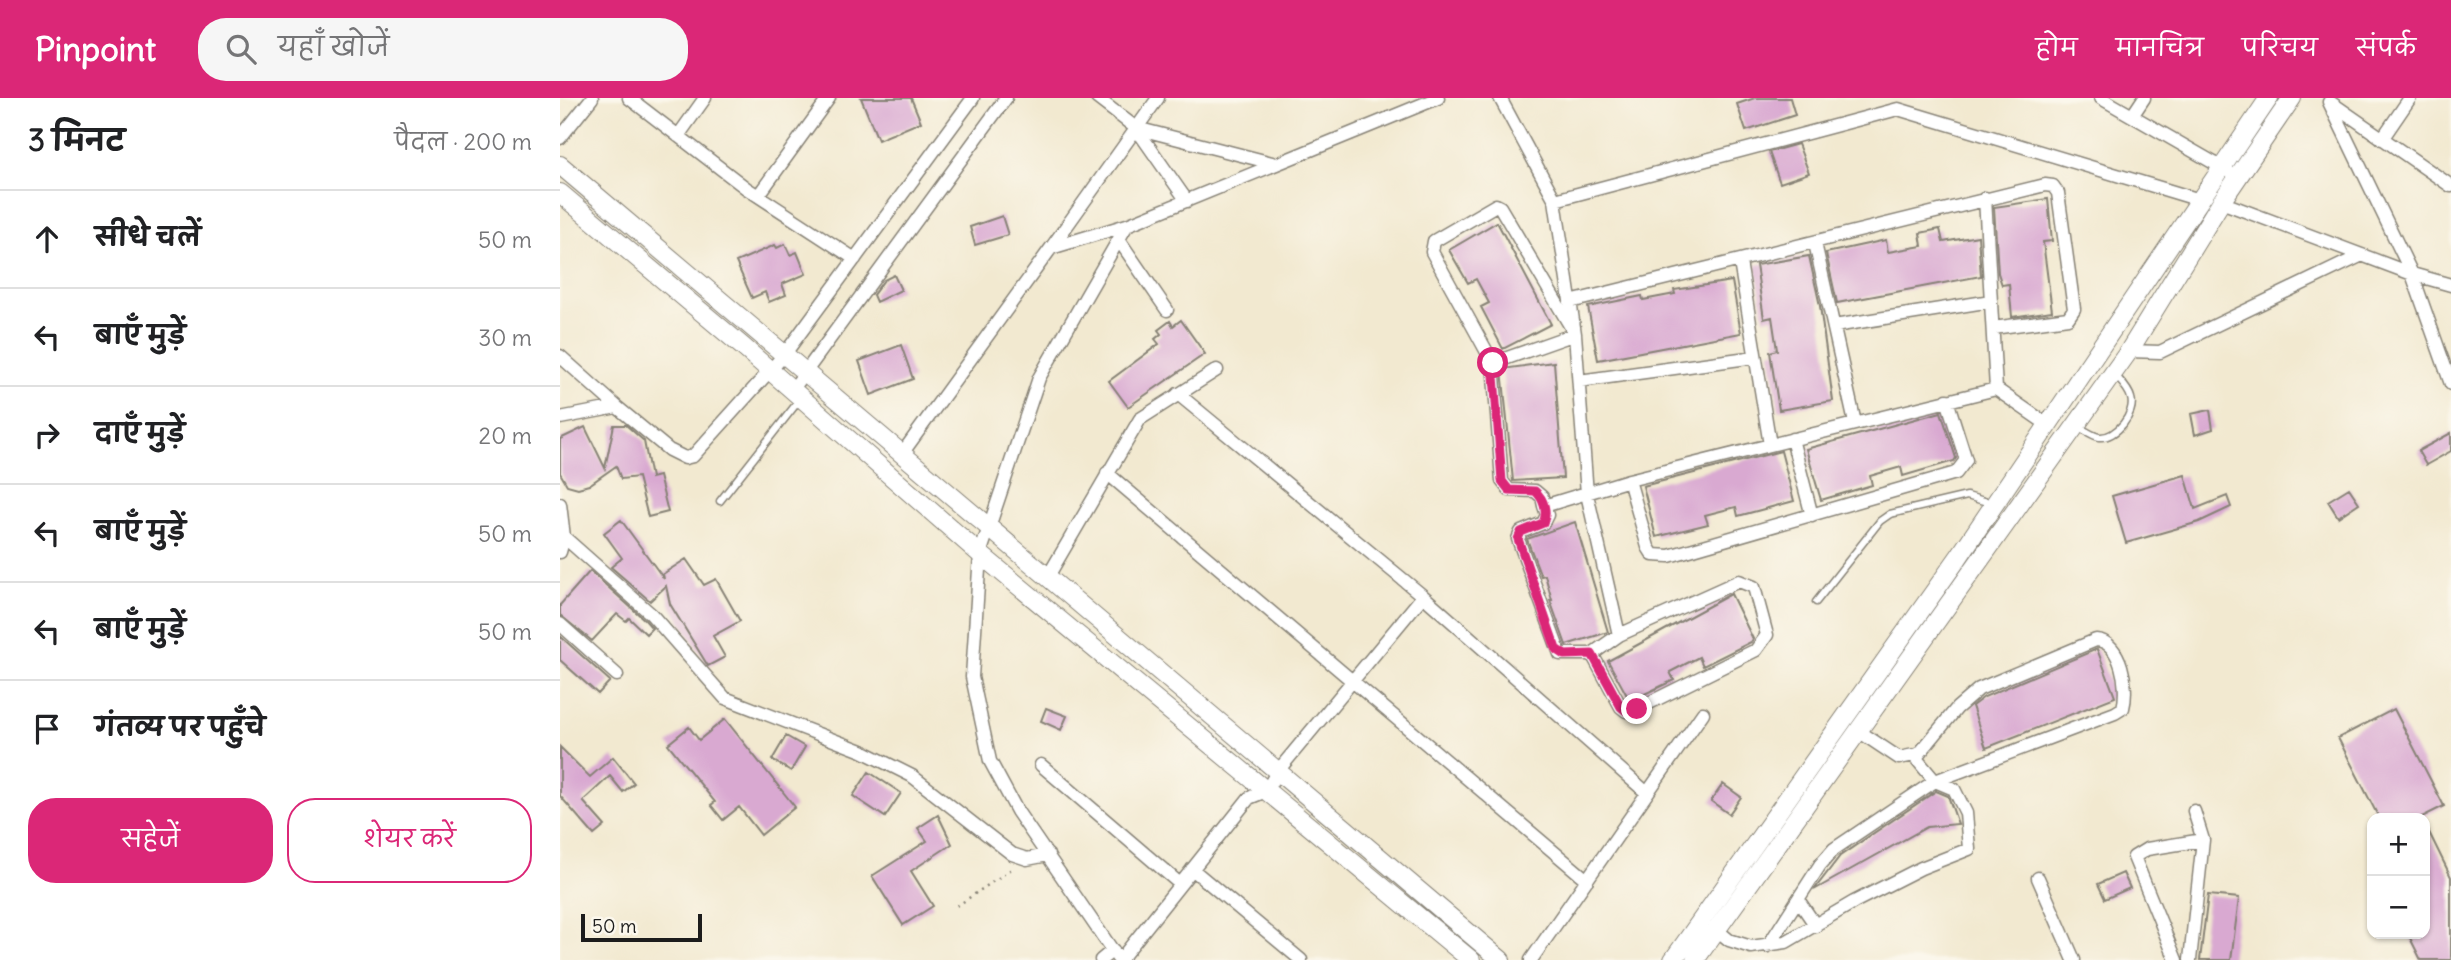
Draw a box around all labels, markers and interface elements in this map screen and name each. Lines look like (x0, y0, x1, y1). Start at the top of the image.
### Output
search box (198, 18, 688, 81)
text: Pinpoint (35, 28, 156, 70)
icon: search (222, 30, 260, 68)
text: यहाँ खोजें (278, 30, 389, 63)
text: होम (2035, 32, 2078, 62)
text: मानचित्र (2116, 32, 2204, 62)
text: परिचय (2242, 32, 2318, 62)
text: संपर्क (2356, 32, 2416, 62)
text: 3 मिनट (28, 121, 125, 159)
text: पैदल · 200 m (394, 127, 532, 156)
icon: ahead (28, 220, 66, 258)
text: सीधे चलें (95, 220, 201, 253)
text: 50 m (478, 225, 532, 254)
icon: left (28, 318, 66, 356)
text: बाएँ मुड़ें (95, 318, 186, 351)
text: 30 m (478, 323, 532, 352)
route start (1477, 347, 1508, 378)
icon: right (28, 416, 66, 454)
text: दाएँ मुड़ें (95, 416, 185, 449)
text: 20 m (479, 421, 532, 450)
icon: left (28, 514, 66, 552)
text: बाएँ मुड़ें (95, 514, 186, 547)
text: 50 m (478, 519, 532, 548)
icon: left (28, 612, 66, 650)
text: बाएँ मुड़ें (95, 612, 186, 645)
text: 50 m (478, 617, 532, 646)
route end (1621, 693, 1652, 724)
icon: arrive (28, 710, 66, 748)
text: गंतव्य पर पहुँचे (95, 710, 265, 743)
button: सहेजें (28, 798, 273, 883)
button: शेयर करें (287, 798, 532, 883)
map controls (2367, 813, 2430, 939)
button: + (2367, 813, 2430, 876)
button: − (2367, 876, 2430, 939)
scale bar (581, 911, 702, 943)
text: 50 m (592, 914, 637, 938)

